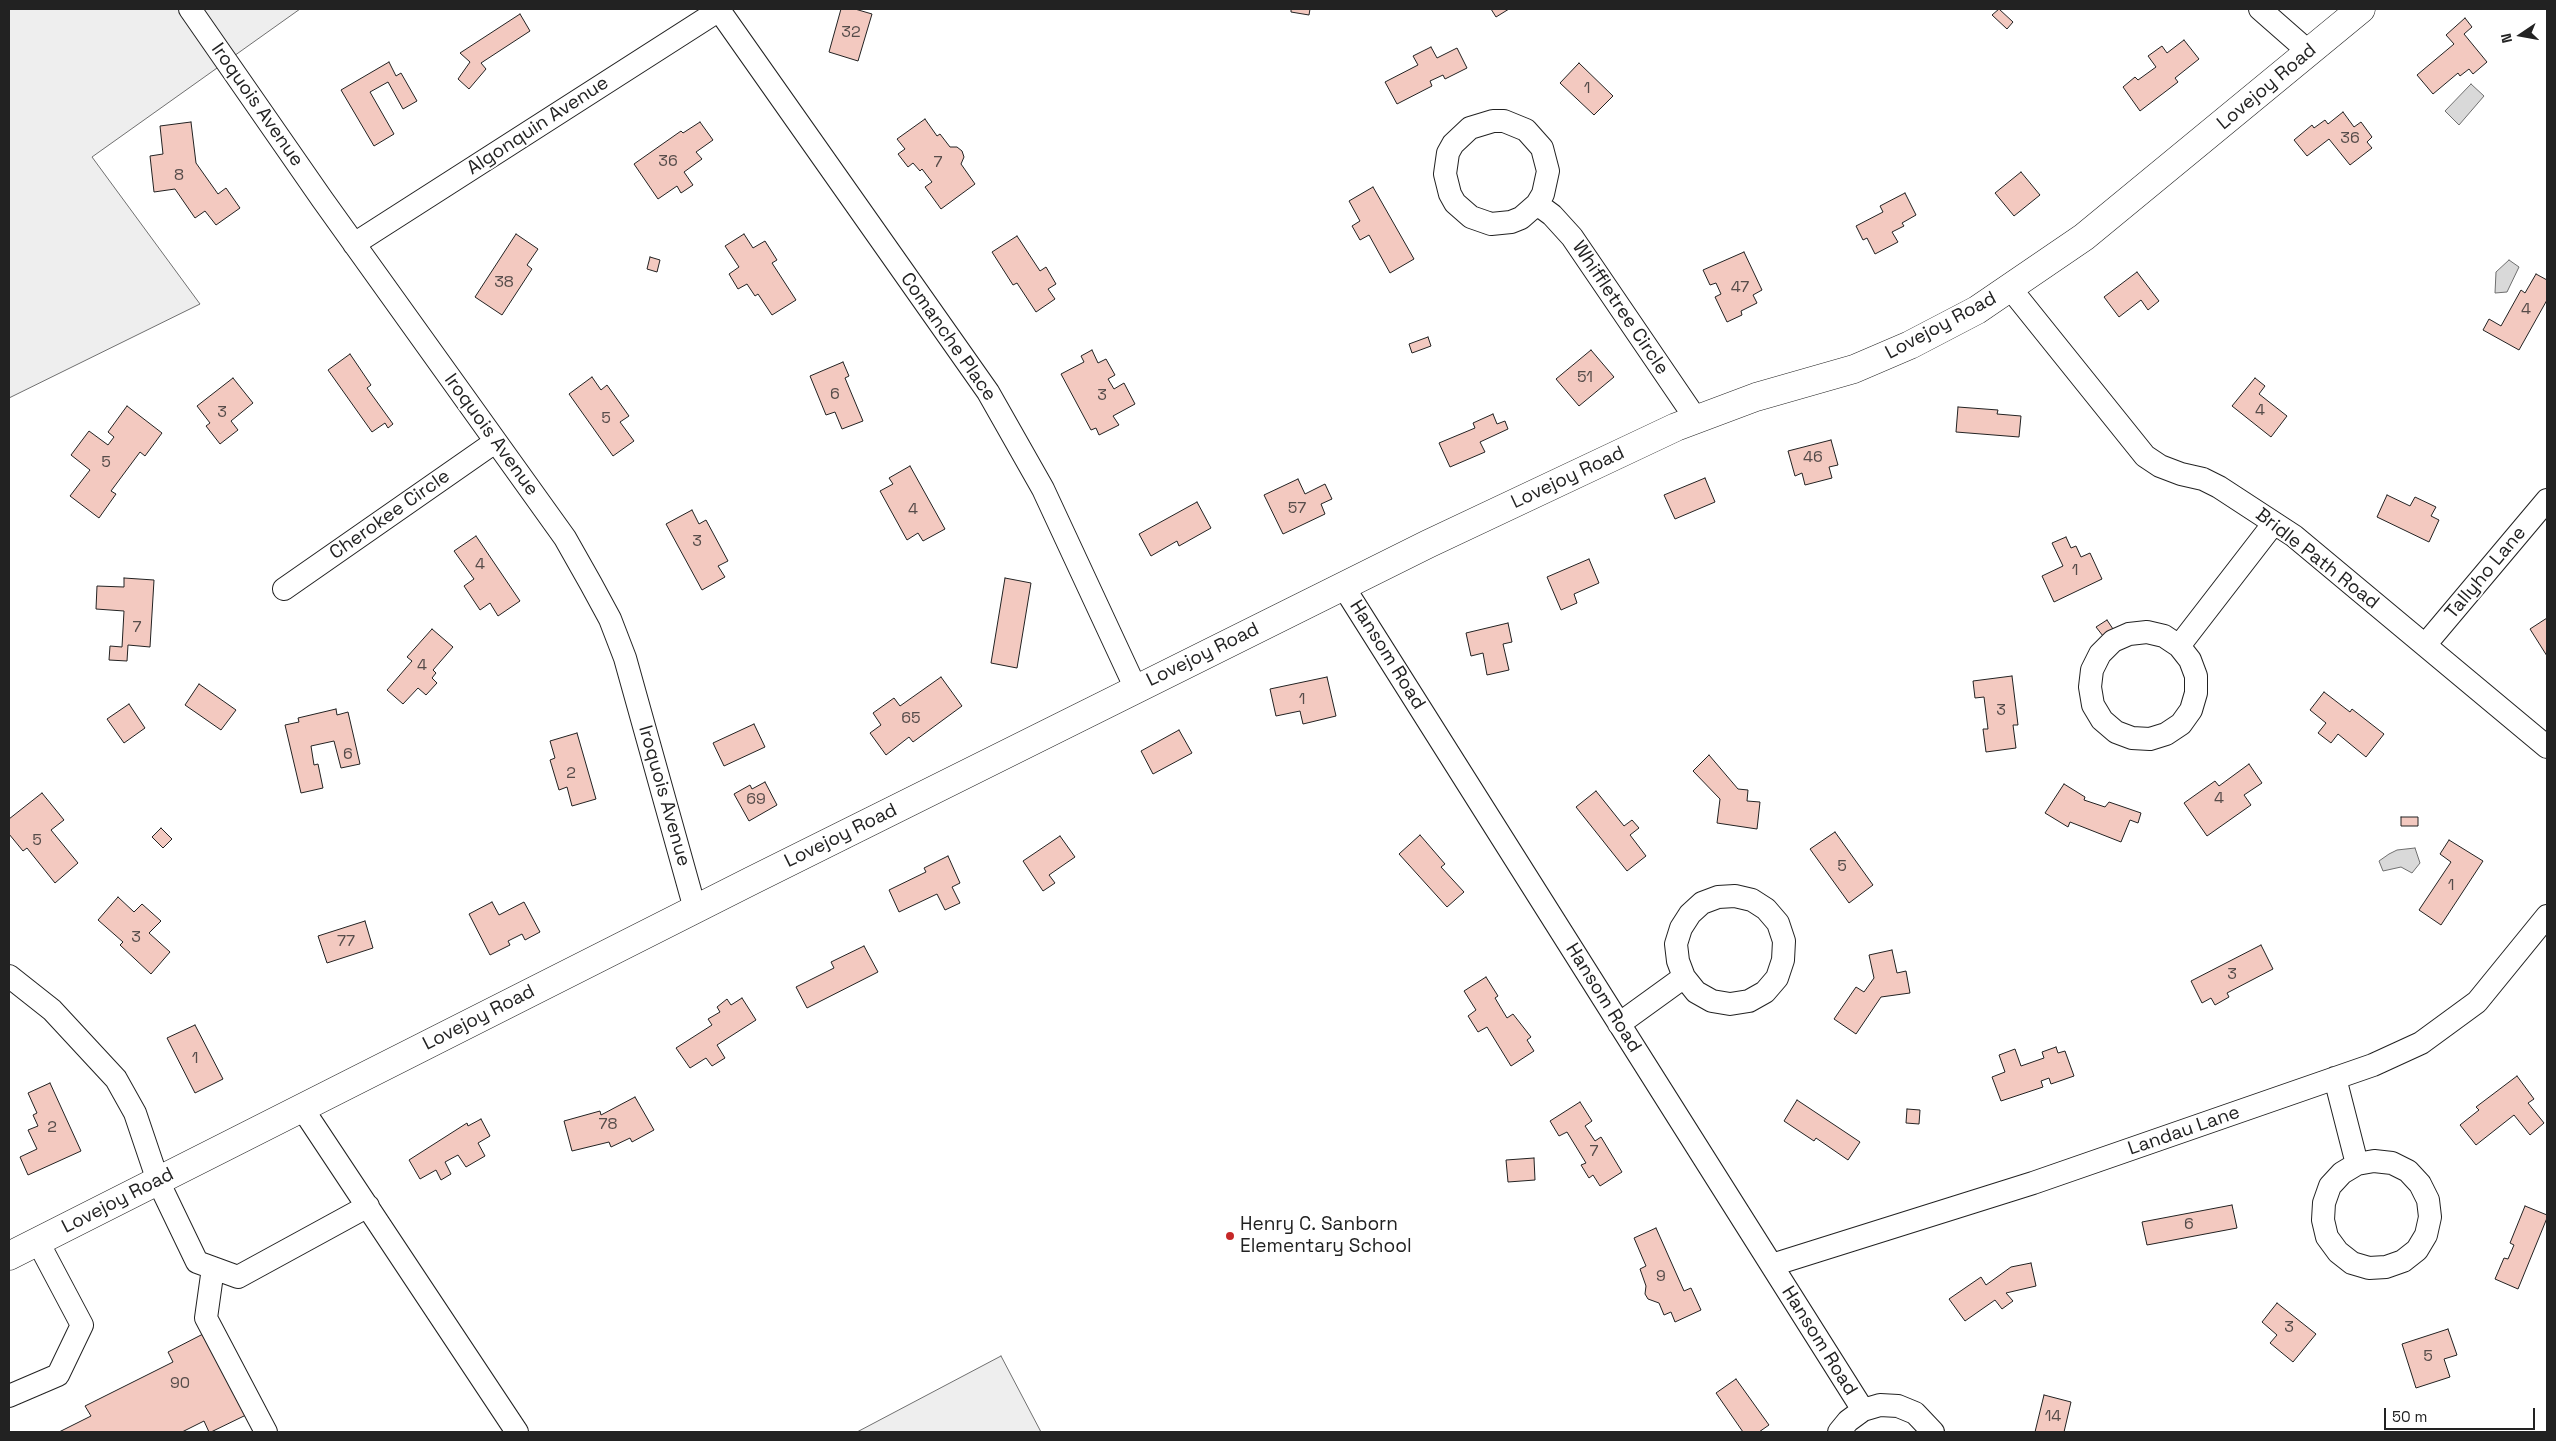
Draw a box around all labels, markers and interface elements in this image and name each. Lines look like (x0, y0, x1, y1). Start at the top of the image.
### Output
north arrow (2496, 10, 2546, 60)
house number: 32 (841, 23, 861, 43)
text: N (2497, 32, 2516, 45)
street label: Iroquois Avenue (206, 39, 308, 171)
street label: Lovejoy Road (2213, 39, 2321, 135)
street label: Algonquin Avenue (463, 72, 613, 180)
house number: 1 (1584, 79, 1590, 99)
house number: 36 (2340, 129, 2360, 149)
house number: 36 (658, 152, 678, 172)
house number: 7 (933, 153, 943, 173)
house number: 8 (174, 166, 184, 186)
street label: Whiffletree Circle (1567, 237, 1673, 379)
street label: Comanche Place (895, 268, 1001, 406)
house number: 38 (494, 273, 514, 293)
house number: 47 (1731, 278, 1749, 298)
street label: Lovejoy Road (1882, 287, 2000, 365)
house number: 4 (2521, 300, 2531, 320)
house number: 51 (1577, 368, 1593, 388)
street label: Iroquois Avenue (439, 369, 543, 501)
house number: 6 (830, 385, 840, 405)
house number: 3 (1097, 386, 1107, 406)
house number: 4 (2255, 401, 2265, 421)
house number: 3 (217, 403, 227, 423)
house number: 5 (601, 409, 611, 429)
street label: Lovejoy Road (1508, 442, 1628, 514)
house number: 46 (1803, 448, 1823, 468)
house number: 5 (101, 453, 111, 473)
street label: Cherokee Circle (325, 465, 455, 565)
house number: 57 (1288, 499, 1306, 519)
house number: 4 (908, 500, 918, 520)
street label: Bridle Path Road (2251, 504, 2383, 614)
street label: Tallyho Lane (2441, 522, 2531, 624)
house number: 3 (692, 532, 702, 552)
house number: 4 (475, 555, 485, 575)
house number: 1 (2072, 561, 2078, 581)
street label: Hansom Road (1344, 596, 1430, 714)
house number: 7 (132, 618, 142, 638)
street label: Lovejoy Road (1143, 618, 1263, 692)
house number: 4 (417, 656, 427, 676)
house number: 1 (1299, 690, 1305, 710)
house number: 3 (1996, 701, 2006, 721)
house number: 65 (901, 709, 921, 729)
street label: Iroquois Avenue (633, 723, 695, 869)
house number: 6 (343, 745, 353, 765)
house number: 2 (566, 764, 576, 784)
house number: 4 (2214, 789, 2224, 809)
house number: 69 (746, 790, 766, 810)
street label: Lovejoy Road (781, 799, 901, 873)
house number: 5 (32, 831, 42, 851)
house number: 5 (1837, 857, 1847, 877)
house number: 1 (2448, 876, 2454, 896)
house number: 3 (131, 928, 141, 948)
house number: 77 (337, 932, 355, 952)
street label: Hansom Road (1560, 939, 1646, 1057)
house number: 3 (2227, 965, 2237, 985)
street label: Lovejoy Road (419, 980, 539, 1056)
house number: 1 (192, 1049, 198, 1069)
street label: Landau Lane (2125, 1101, 2243, 1161)
house number: 78 (599, 1115, 617, 1135)
house number: 2 (47, 1118, 57, 1138)
house number: 7 (1589, 1142, 1599, 1162)
street label: Lovejoy Road (58, 1163, 178, 1239)
place label: Henry C. Sanborn Elementary School (1240, 1214, 1412, 1258)
house number: 6 (2184, 1215, 2194, 1235)
marker: Henry C. Sanborn Elementary School (1224, 1230, 1236, 1242)
house number: 9 (1656, 1267, 1666, 1287)
street label: Hansom Road (1776, 1282, 1862, 1400)
house number: 3 (2284, 1318, 2294, 1338)
house number: 5 (2423, 1347, 2433, 1367)
house number: 90 (170, 1374, 190, 1394)
scale bar (2386, 1398, 2537, 1430)
house number: 14 (2045, 1407, 2061, 1427)
text: 50 m (2392, 1407, 2427, 1426)

